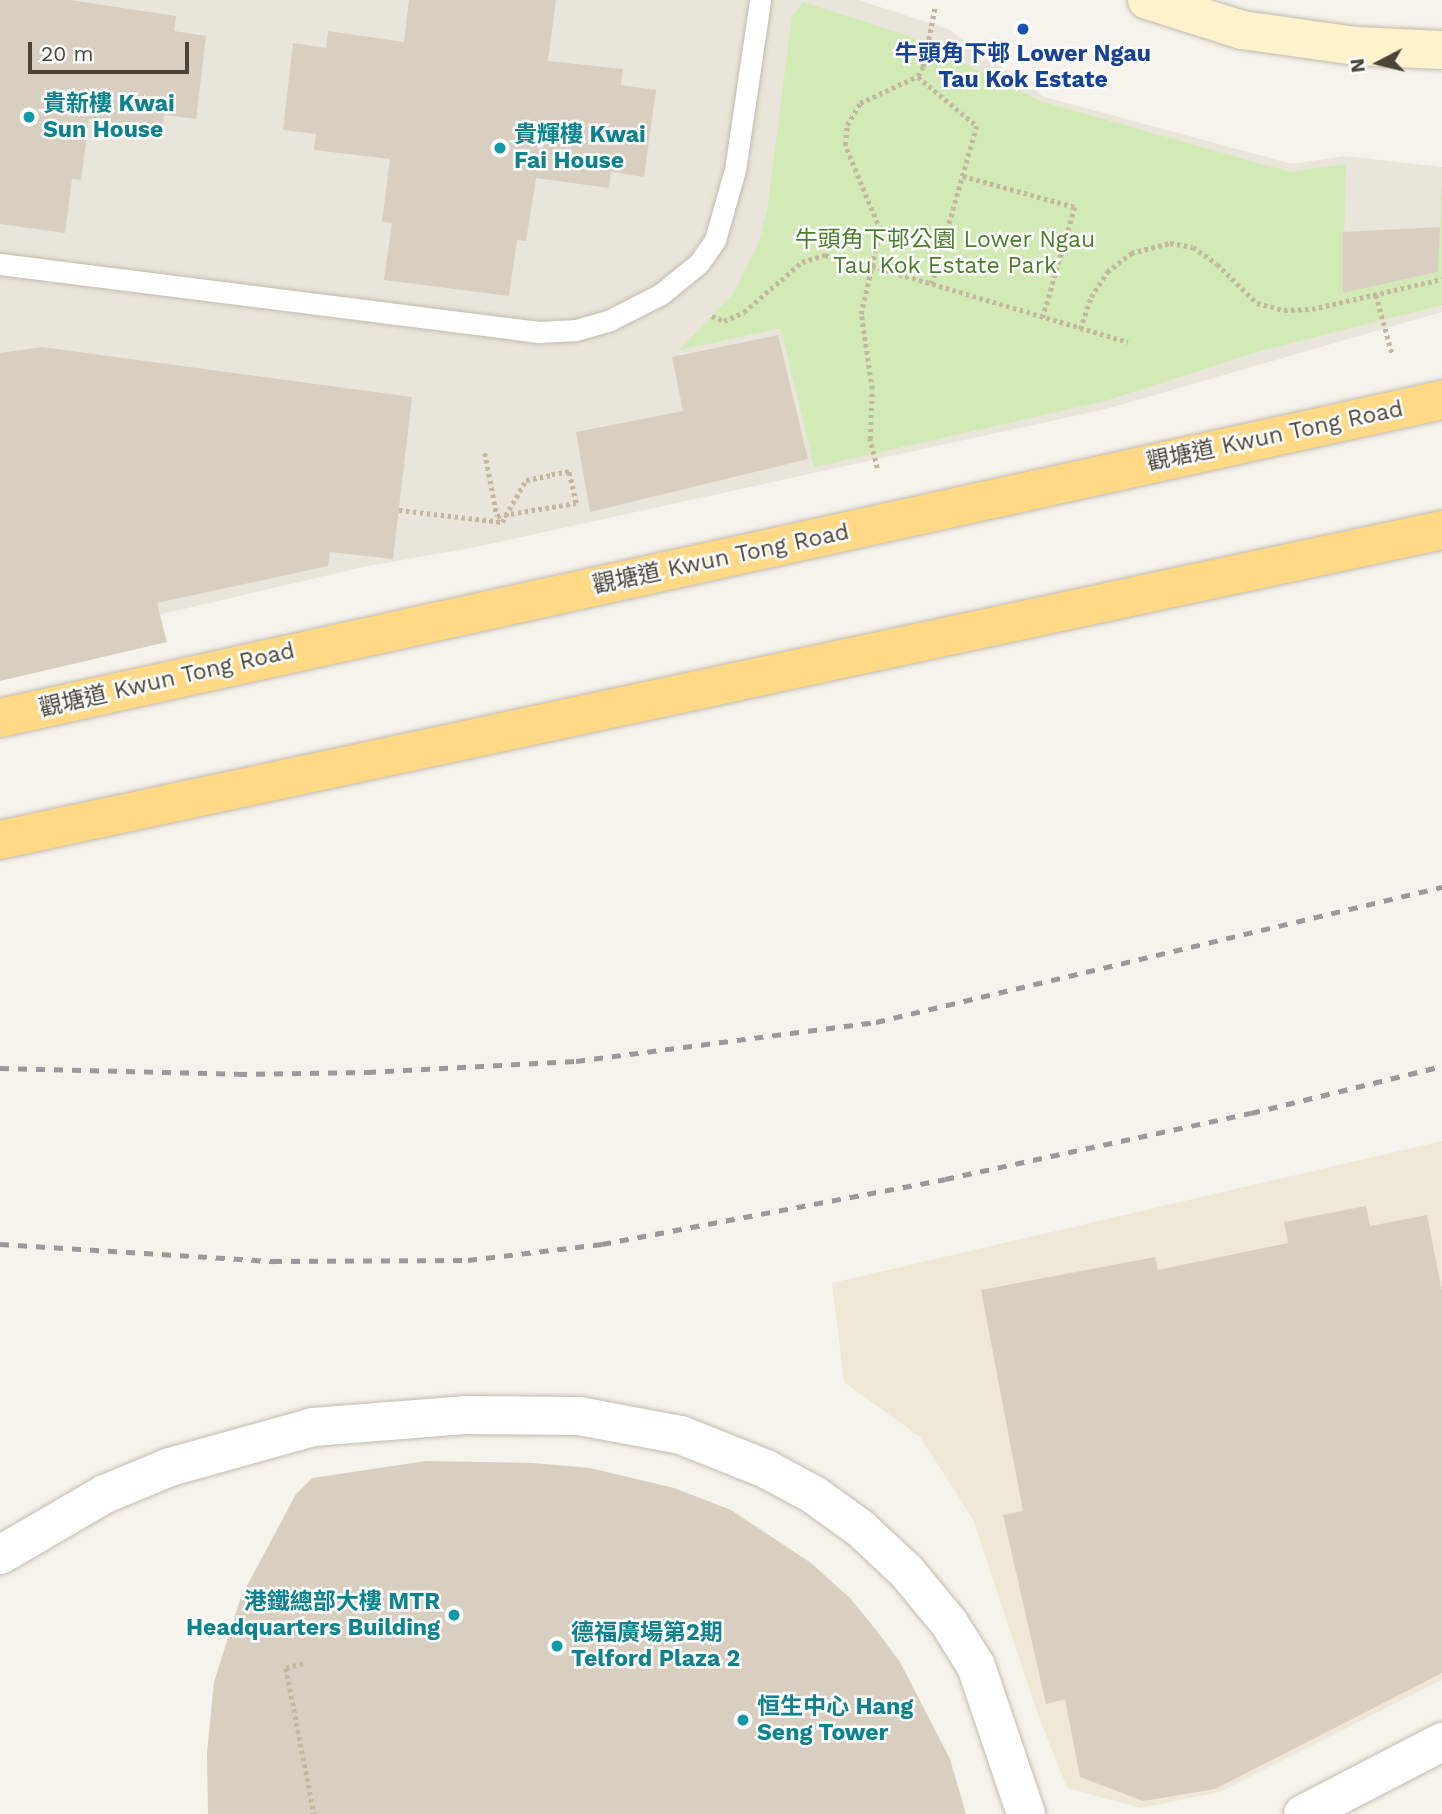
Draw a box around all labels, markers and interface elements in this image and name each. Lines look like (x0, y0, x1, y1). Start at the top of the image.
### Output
marker: 牛頭角下邨 Lower Ngau Tau Kok Estate (1015, 21, 1031, 37)
scale bar (32, 28, 192, 72)
north arrow (1344, 28, 1414, 98)
place label: 牛頭角下邨 Lower Ngau Tau Kok Estate (895, 40, 1151, 94)
text: 20 m (41, 41, 93, 66)
text: N (1345, 57, 1370, 74)
place label: 貴新樓 Kwai Sun House (43, 90, 175, 144)
marker: 貴新樓 Kwai Sun House (21, 109, 37, 125)
place label: 貴輝樓 Kwai Fai House (514, 121, 646, 175)
marker: 貴輝樓 Kwai Fai House (492, 140, 508, 156)
park label: 牛頭角下邨公園 Lower Ngau Tau Kok Estate Park (794, 226, 1096, 280)
street label: 觀塘道 Kwun Tong Road (1144, 395, 1406, 477)
street label: 觀塘道 Kwun Tong Road (590, 518, 852, 600)
street label: 觀塘道 Kwun Tong Road (36, 637, 298, 723)
place label: 港鐵總部大樓 MTR Headquarters Building (186, 1588, 440, 1642)
marker: 港鐵總部大樓 MTR Headquarters Building (446, 1607, 462, 1623)
place label: 德福廣場第2期 Telford Plaza 2 (571, 1619, 741, 1673)
marker: 德福廣場第2期 Telford Plaza 2 (549, 1638, 565, 1654)
place label: 恒生中心 Hang Seng Tower (757, 1693, 913, 1747)
marker: 恒生中心 Hang Seng Tower (735, 1712, 751, 1728)

